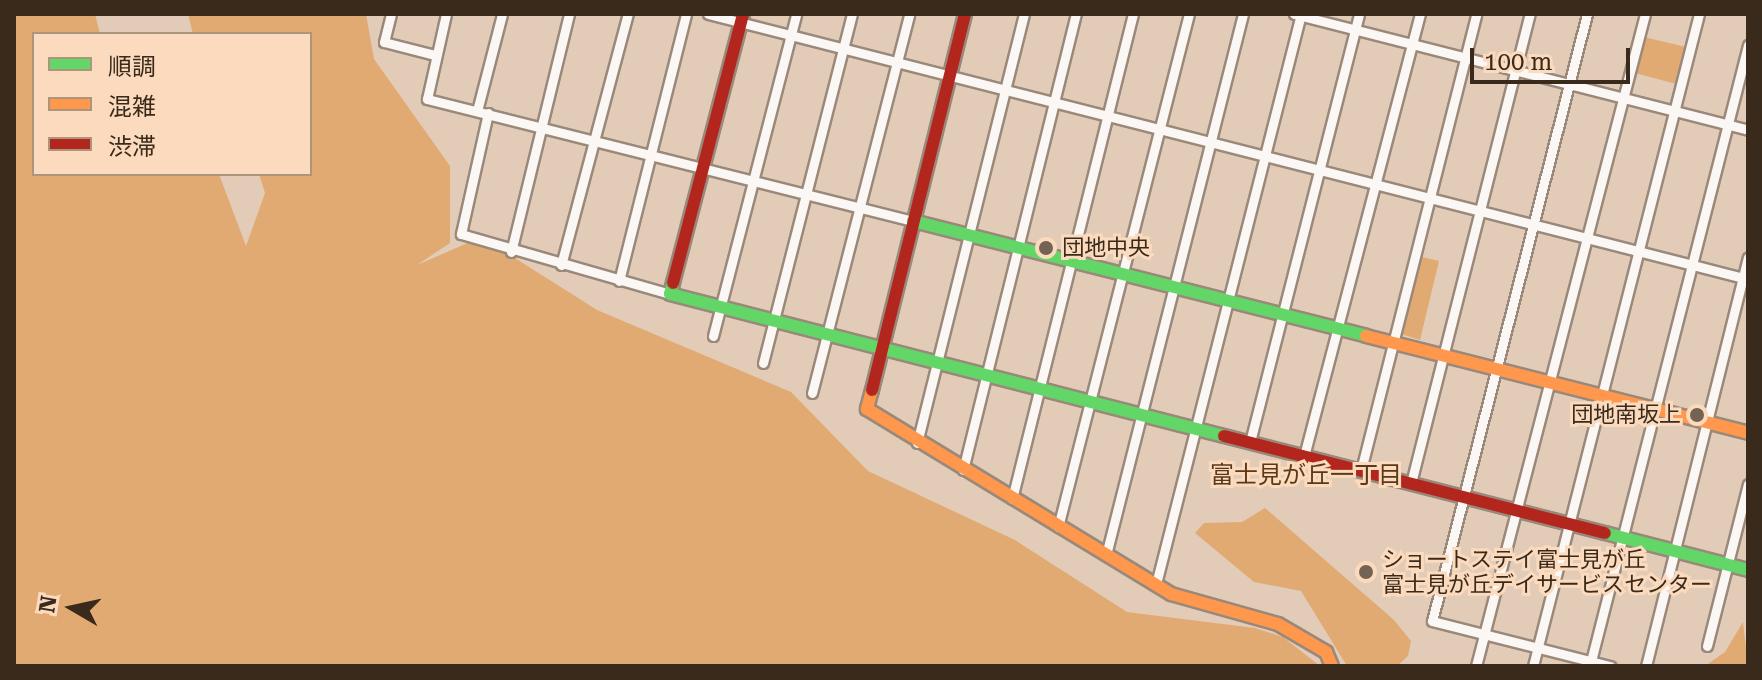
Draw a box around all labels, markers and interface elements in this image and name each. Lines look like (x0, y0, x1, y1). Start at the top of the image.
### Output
legend (32, 32, 312, 176)
scale bar (1474, 32, 1634, 82)
text: 100 m (1484, 48, 1552, 76)
text: 順調 (108, 53, 156, 81)
text: 混雑 (108, 93, 156, 121)
text: 渋滞 (108, 133, 156, 161)
place label: 団地中央 (1062, 235, 1150, 261)
marker: 団地中央 (1037, 239, 1055, 257)
place label: 団地南坂上 (1571, 402, 1681, 428)
marker: 団地南坂上 (1688, 406, 1706, 424)
district label: 富士見が丘一丁目 (1210, 462, 1402, 490)
place label: ショートステイ富士見が丘 富士見が丘デイサービスセンター (1382, 546, 1712, 598)
marker: ショートステイ富士見が丘 富士見が丘デイサービスセンター (1357, 563, 1375, 581)
north arrow (32, 568, 112, 648)
text: N (34, 594, 61, 615)

